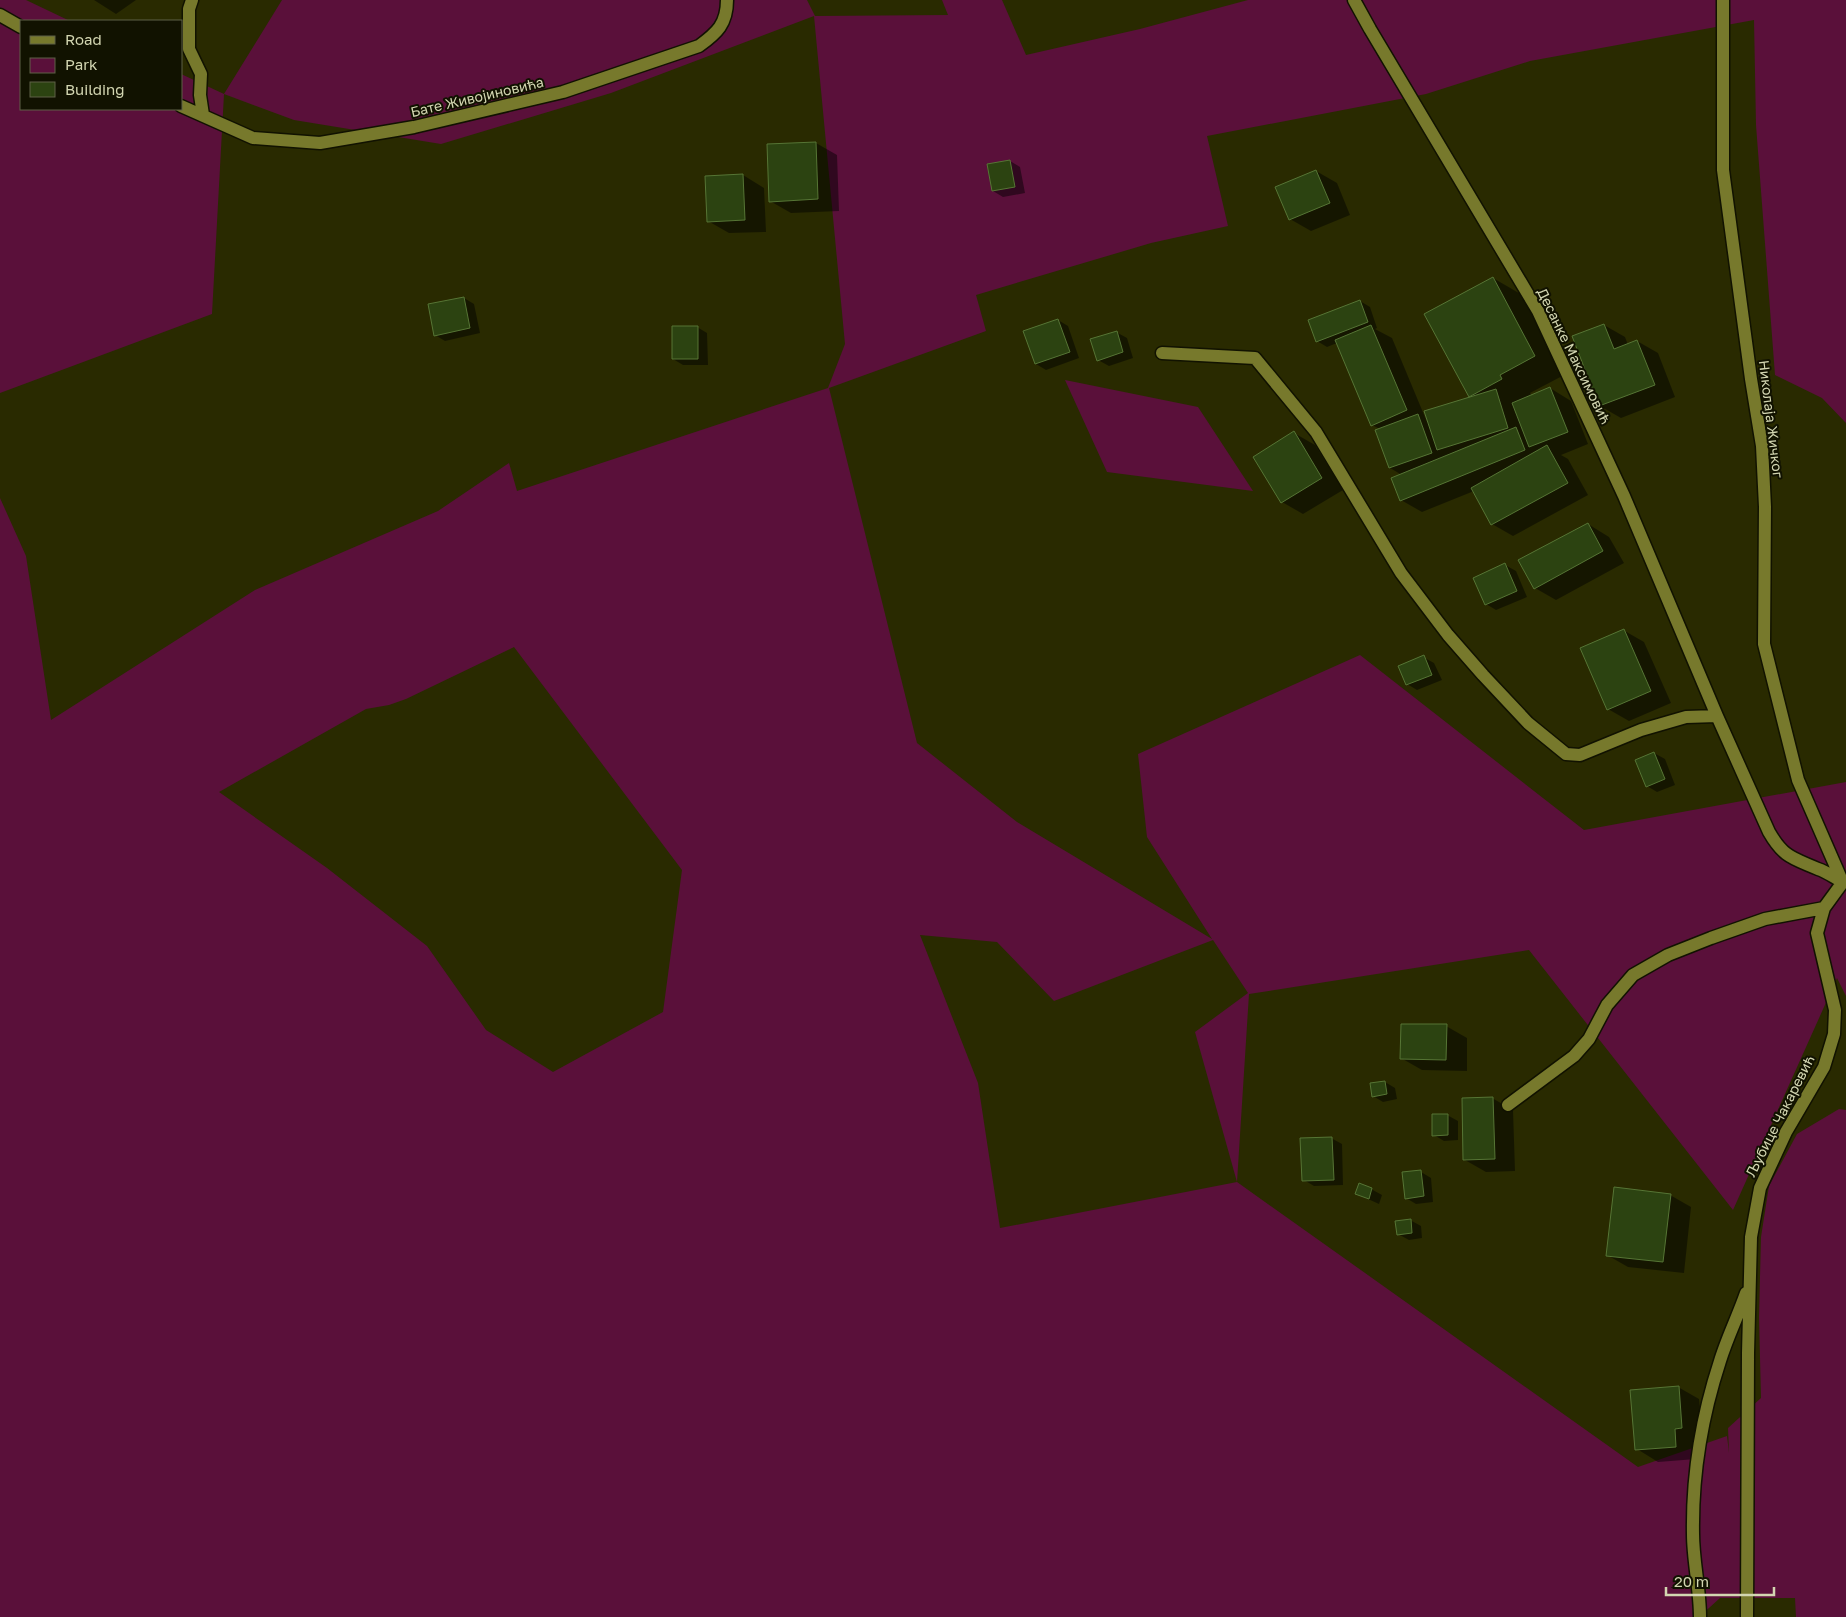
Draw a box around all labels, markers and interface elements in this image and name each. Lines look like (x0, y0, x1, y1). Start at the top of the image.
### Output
legend (20, 20, 182, 110)
text: Road (65, 30, 102, 48)
text: Park (65, 55, 98, 73)
street label: Бате Живојиновића (409, 73, 545, 120)
text: Building (65, 80, 125, 98)
street label: Десанке Максимовић (1534, 285, 1615, 427)
street label: Николаја Жичког (1756, 359, 1787, 479)
street label: Љубице Чакаревић (1742, 1052, 1818, 1179)
scale bar (1666, 1564, 1774, 1596)
text: 20 m (1674, 1572, 1709, 1590)

